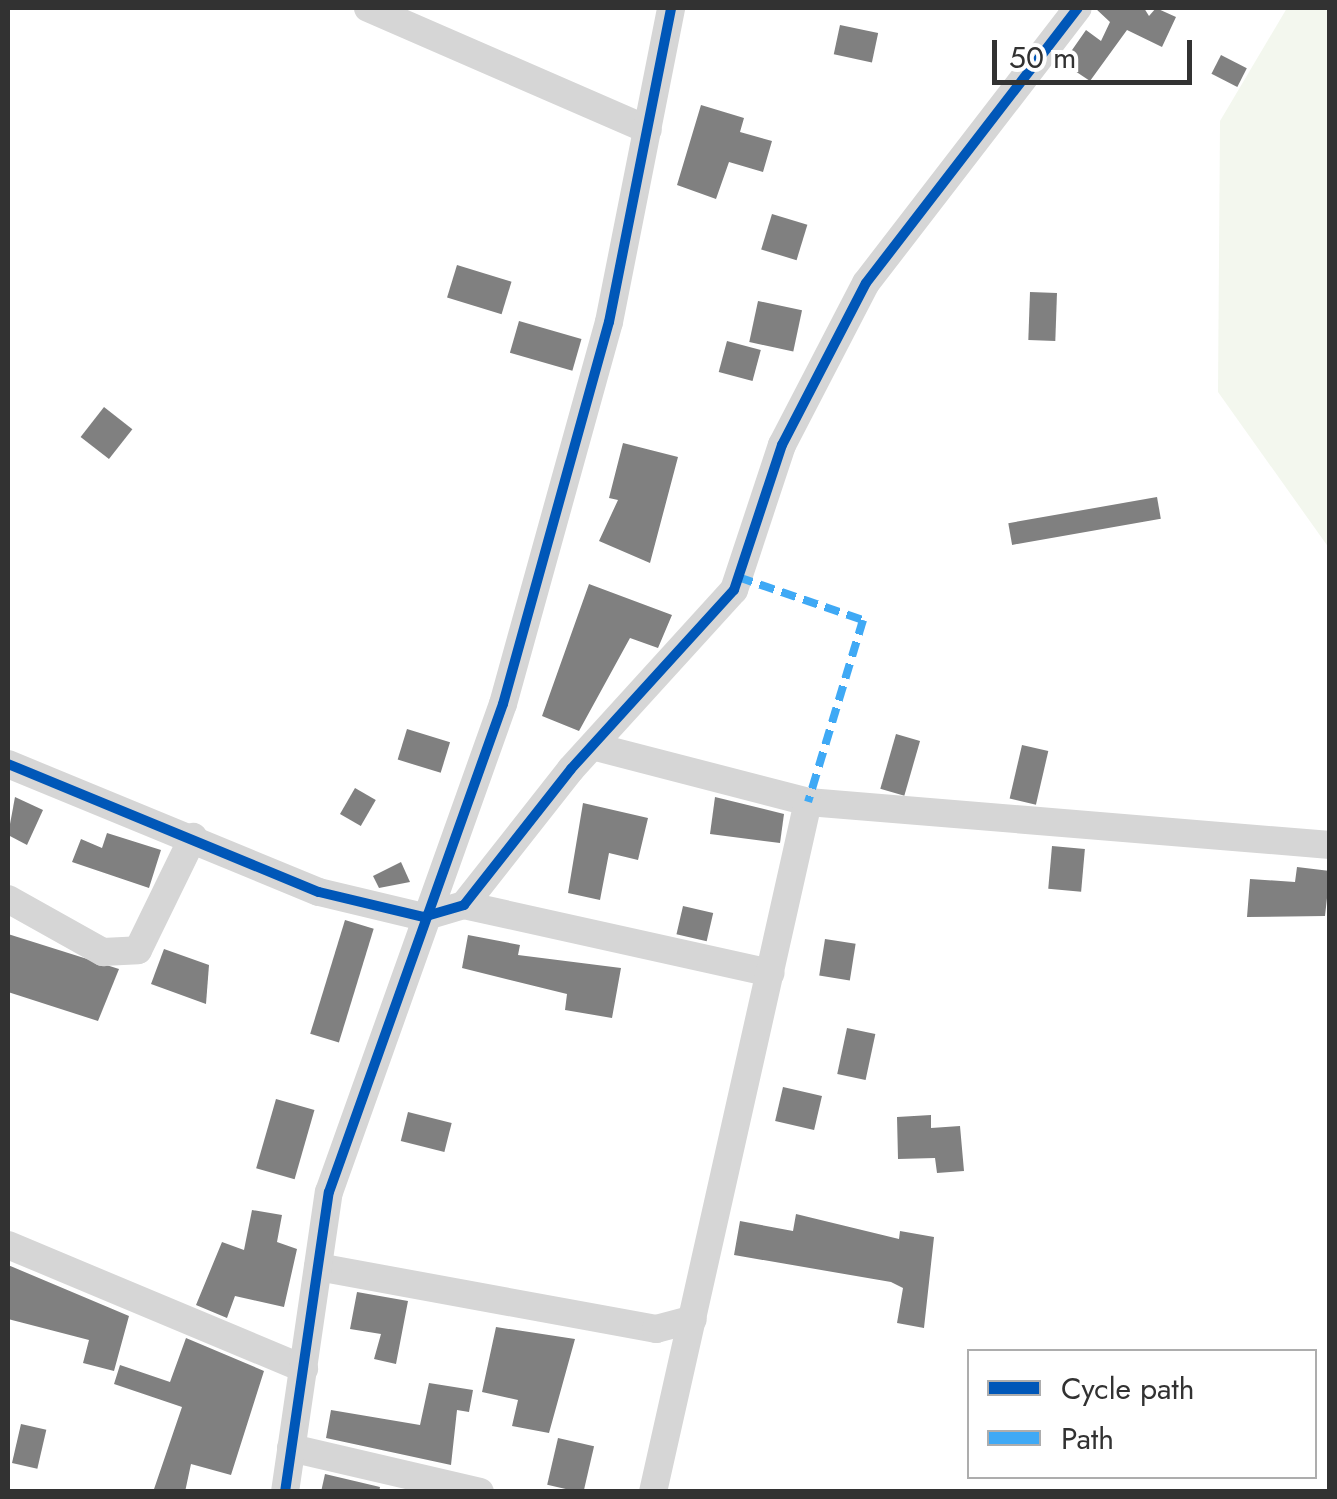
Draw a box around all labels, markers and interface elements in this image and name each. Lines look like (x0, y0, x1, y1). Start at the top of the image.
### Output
scale bar (997, 20, 1197, 82)
text: 50 m (1009, 36, 1076, 79)
legend (967, 1349, 1317, 1479)
text: Cycle path (1061, 1367, 1194, 1410)
text: Path (1061, 1417, 1114, 1460)

